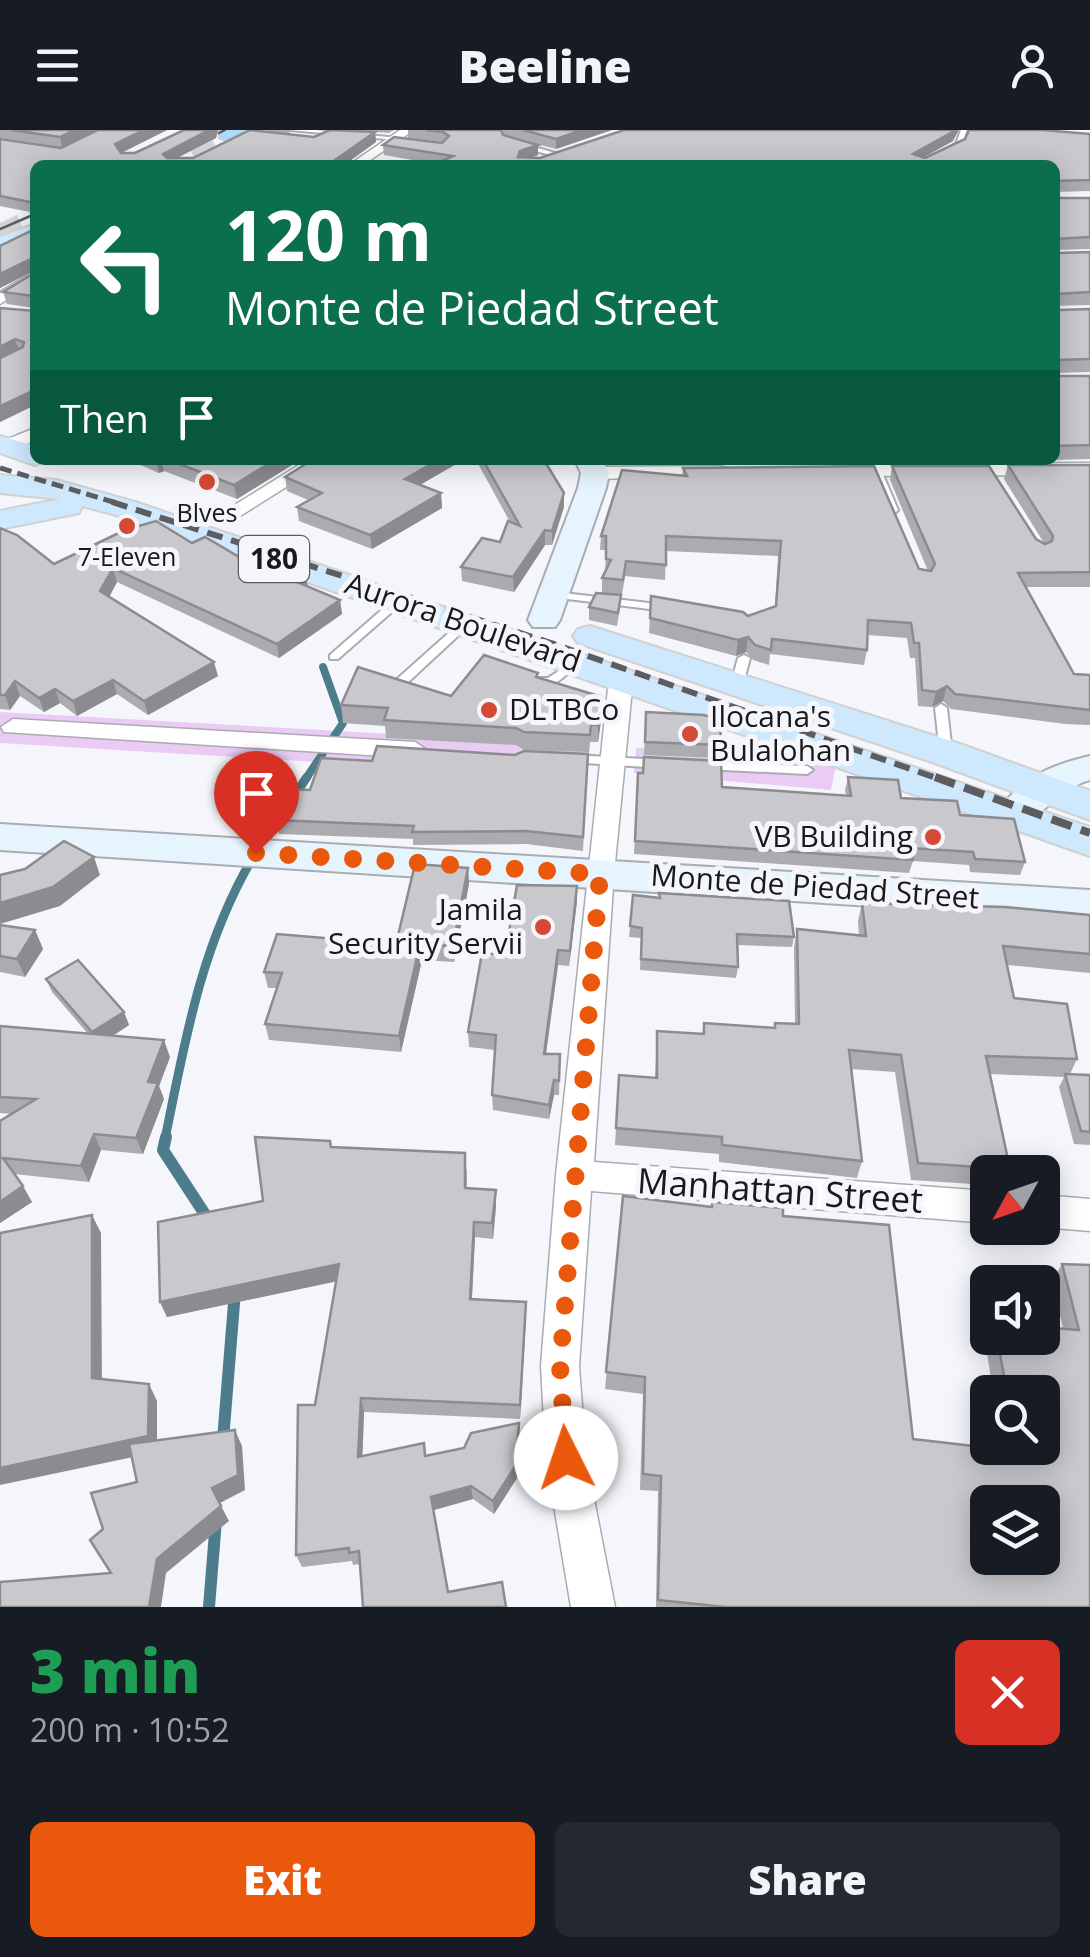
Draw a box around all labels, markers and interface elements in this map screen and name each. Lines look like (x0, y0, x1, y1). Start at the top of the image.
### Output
text: Beeline (458, 35, 632, 96)
icon: menu (30, 38, 85, 93)
icon: person (1005, 38, 1060, 93)
text: 120 m (225, 186, 432, 282)
icon: left (60, 200, 190, 330)
text: Monte de Piedad Street (225, 277, 719, 338)
icon: arrive (169, 390, 224, 445)
text: Then (60, 392, 149, 444)
marker: Blves (196, 471, 218, 493)
place label: Blves (177, 495, 237, 529)
marker: 7-Eleven (116, 515, 138, 537)
road number: 180 (239, 536, 309, 582)
place label: 7-Eleven (78, 539, 176, 573)
street label: Aurora Boulevard (340, 562, 587, 681)
place label: DLTBCo (509, 688, 619, 729)
place label: Ilocana's Bulalohan (710, 695, 851, 770)
marker: DLTBCo (478, 699, 500, 721)
marker: Ilocana's Bulalohan (679, 723, 701, 745)
pin (214, 751, 299, 854)
icon: arrive (229, 766, 284, 821)
place label: VB Building (754, 815, 913, 856)
marker: VB Building (922, 826, 944, 848)
street label: Monte de Piedad Street (649, 854, 981, 917)
place label: Jamila Security Servii (328, 888, 523, 963)
marker: Jamila Security Servii (532, 916, 554, 938)
north arrow (970, 1155, 1060, 1245)
map controls (970, 1155, 1060, 1575)
street label: Manhattan Street (636, 1156, 924, 1223)
button: sound (970, 1265, 1060, 1355)
button: search (970, 1375, 1060, 1465)
position arrow (514, 1406, 618, 1510)
button: layers (970, 1485, 1060, 1575)
text: 3 min (30, 1629, 200, 1711)
button: close (955, 1640, 1060, 1745)
text: 200 m · 10:52 (30, 1708, 229, 1751)
button: Exit (30, 1822, 535, 1937)
button: Share (555, 1822, 1060, 1937)

